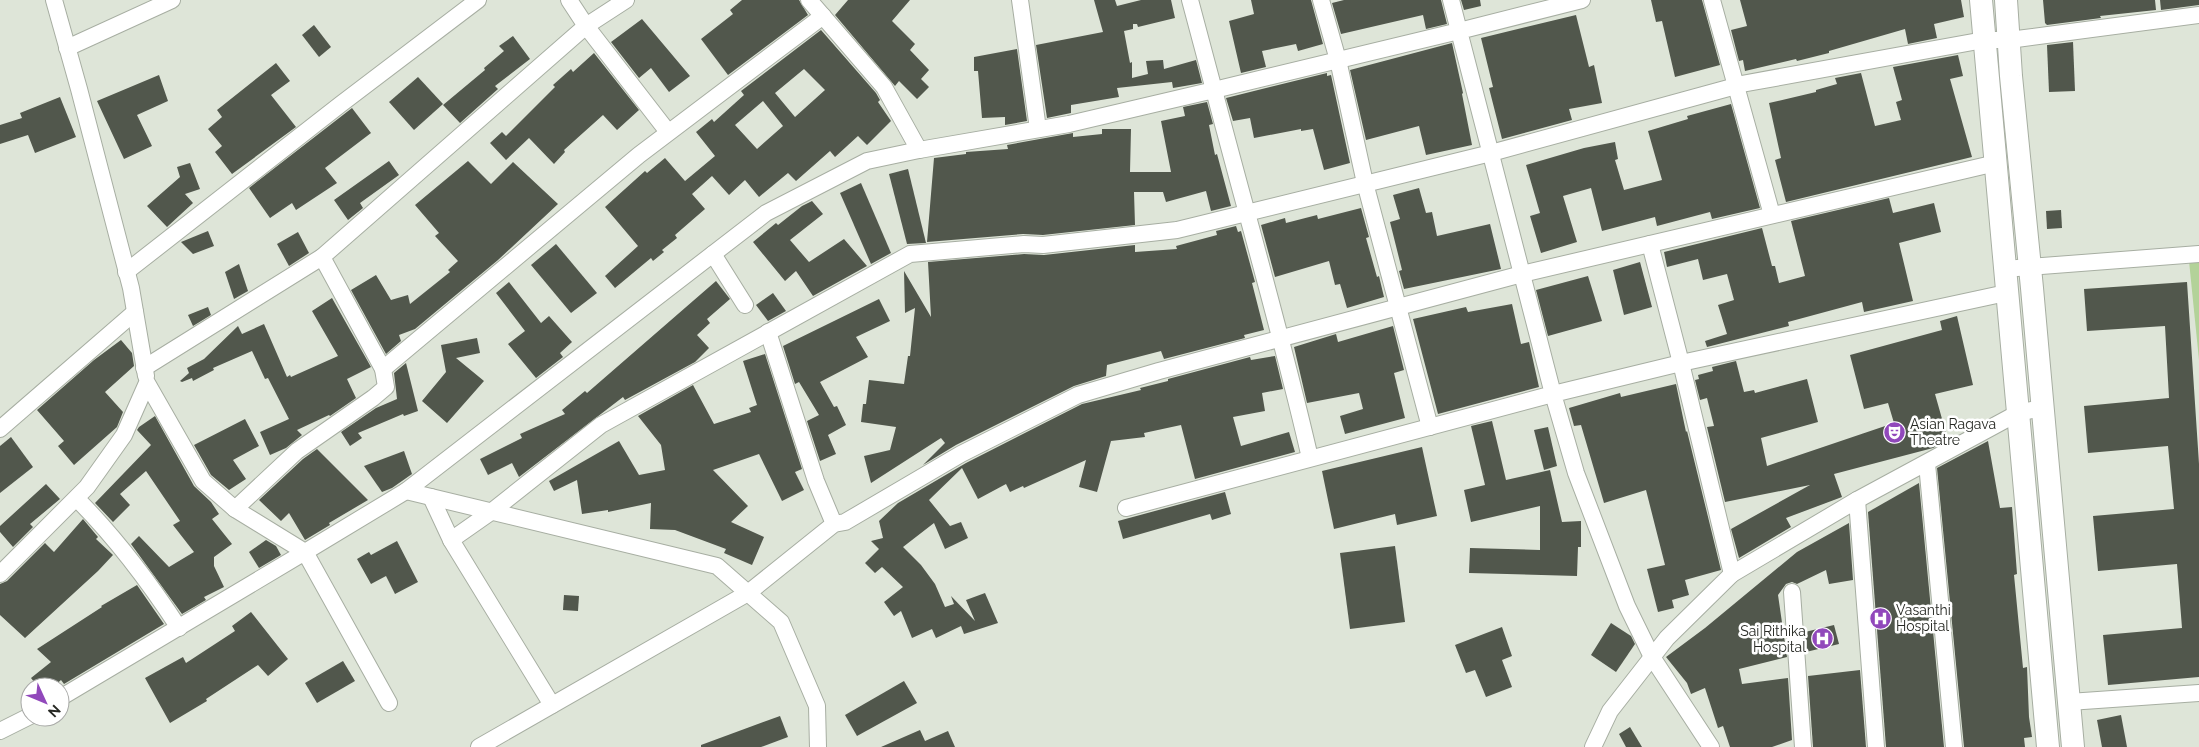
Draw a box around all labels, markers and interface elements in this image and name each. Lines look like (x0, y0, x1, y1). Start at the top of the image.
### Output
place label: Asian Ragava Theatre (1910, 416, 1996, 448)
theatre icon: Asian Ragava Theatre (1882, 420, 1906, 444)
place label: Vasanthi Hospital (1896, 602, 1951, 634)
hospital icon: Vasanthi Hospital (1868, 606, 1892, 630)
place label: Sai Rithika Hospital (1740, 623, 1806, 655)
hospital icon: Sai Rithika Hospital (1810, 627, 1834, 651)
north arrow (20, 677, 70, 727)
text: N (45, 702, 64, 720)

